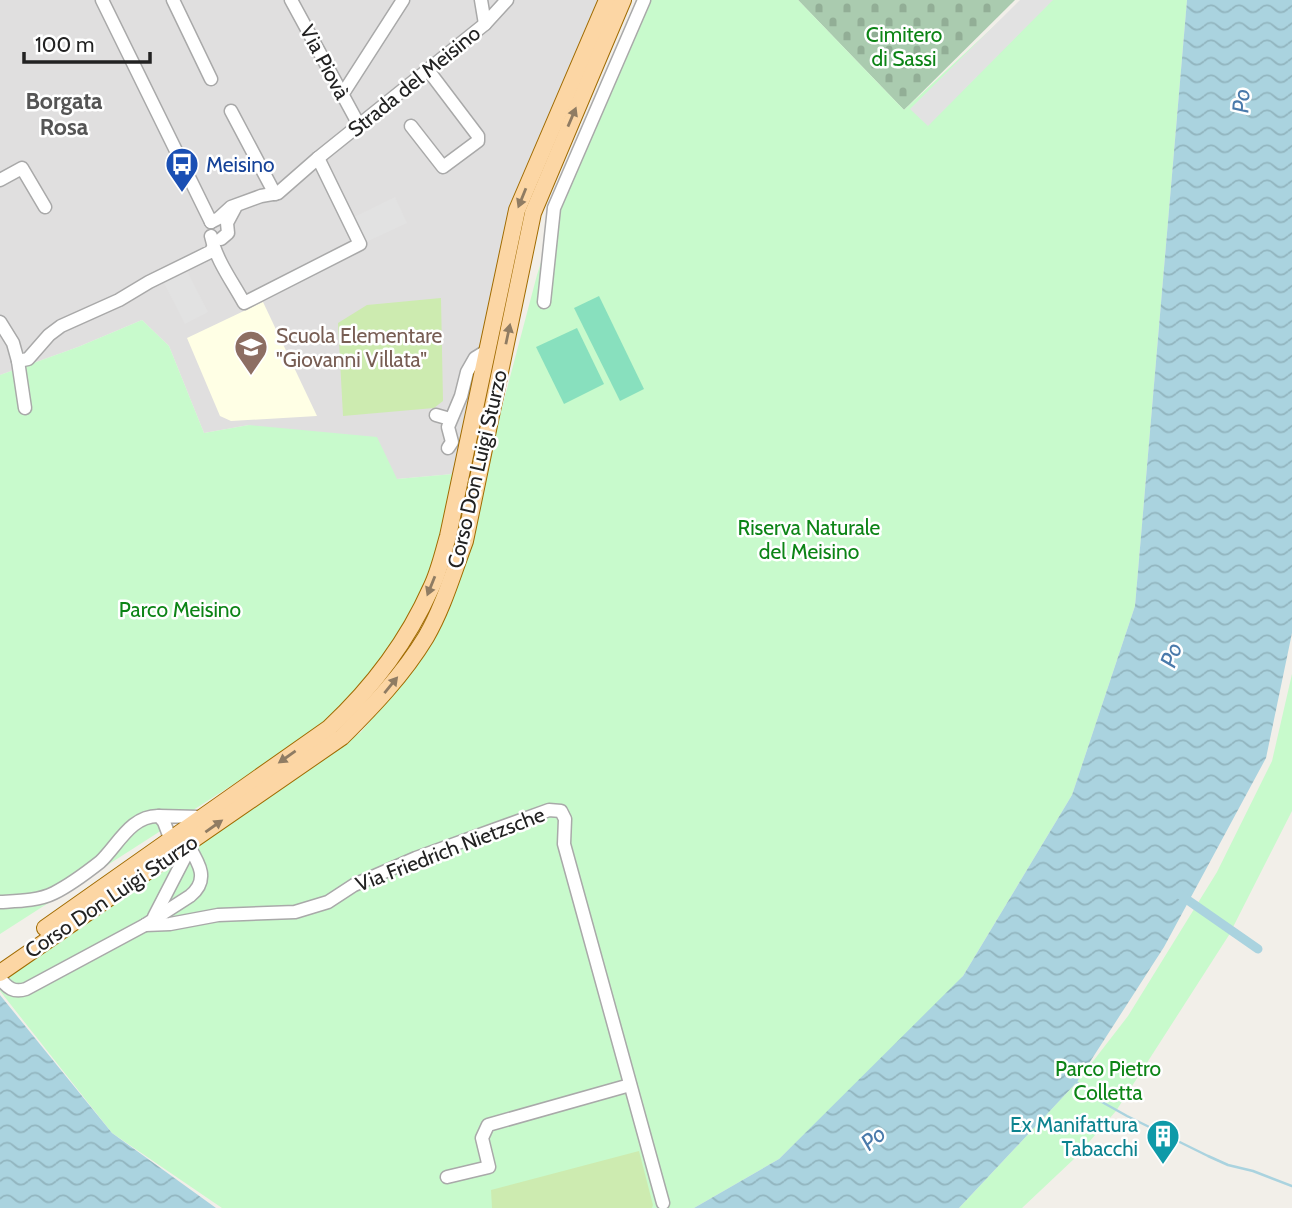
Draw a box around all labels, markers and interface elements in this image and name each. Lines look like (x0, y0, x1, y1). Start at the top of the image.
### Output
street label: Via Piovà (295, 20, 355, 104)
street label: Strada del Meisino (343, 20, 485, 142)
scale bar (24, 21, 150, 65)
park label: Cimitero di Sassi (866, 22, 942, 71)
text: 100 m (35, 32, 94, 57)
district label: Borgata Rosa (25, 87, 103, 141)
water label: Po (1226, 88, 1256, 114)
one-way arrow (567, 106, 578, 127)
bus stop icon: Meisino (163, 145, 201, 194)
place label: Meisino (206, 152, 274, 177)
one-way arrow (517, 188, 528, 209)
place label: Scuola Elementare "Giovanni Villata" (276, 323, 443, 372)
one-way arrow (502, 323, 513, 345)
school or university icon: Scuola Elementare "Giovanni Villata" (232, 328, 270, 377)
street label: Corso Don Luigi Sturzo (442, 367, 512, 571)
park label: Riserva Naturale del Meisino (738, 515, 881, 564)
one-way arrow (426, 576, 437, 597)
park label: Parco Meisino (119, 597, 241, 622)
water label: Po (1154, 639, 1188, 671)
one-way arrow (383, 676, 398, 693)
one-way arrow (278, 750, 296, 764)
street label: Via Friedrich Nietzsche (352, 801, 548, 897)
one-way arrow (205, 819, 223, 833)
street label: Corso Don Luigi Sturzo (20, 829, 202, 963)
park label: Parco Pietro Colletta (1055, 1056, 1161, 1105)
place label: Ex Manifattura Tabacchi (1010, 1112, 1138, 1161)
building icon: Ex Manifattura Tabacchi (1144, 1117, 1182, 1166)
water label: Po (855, 1120, 891, 1156)

